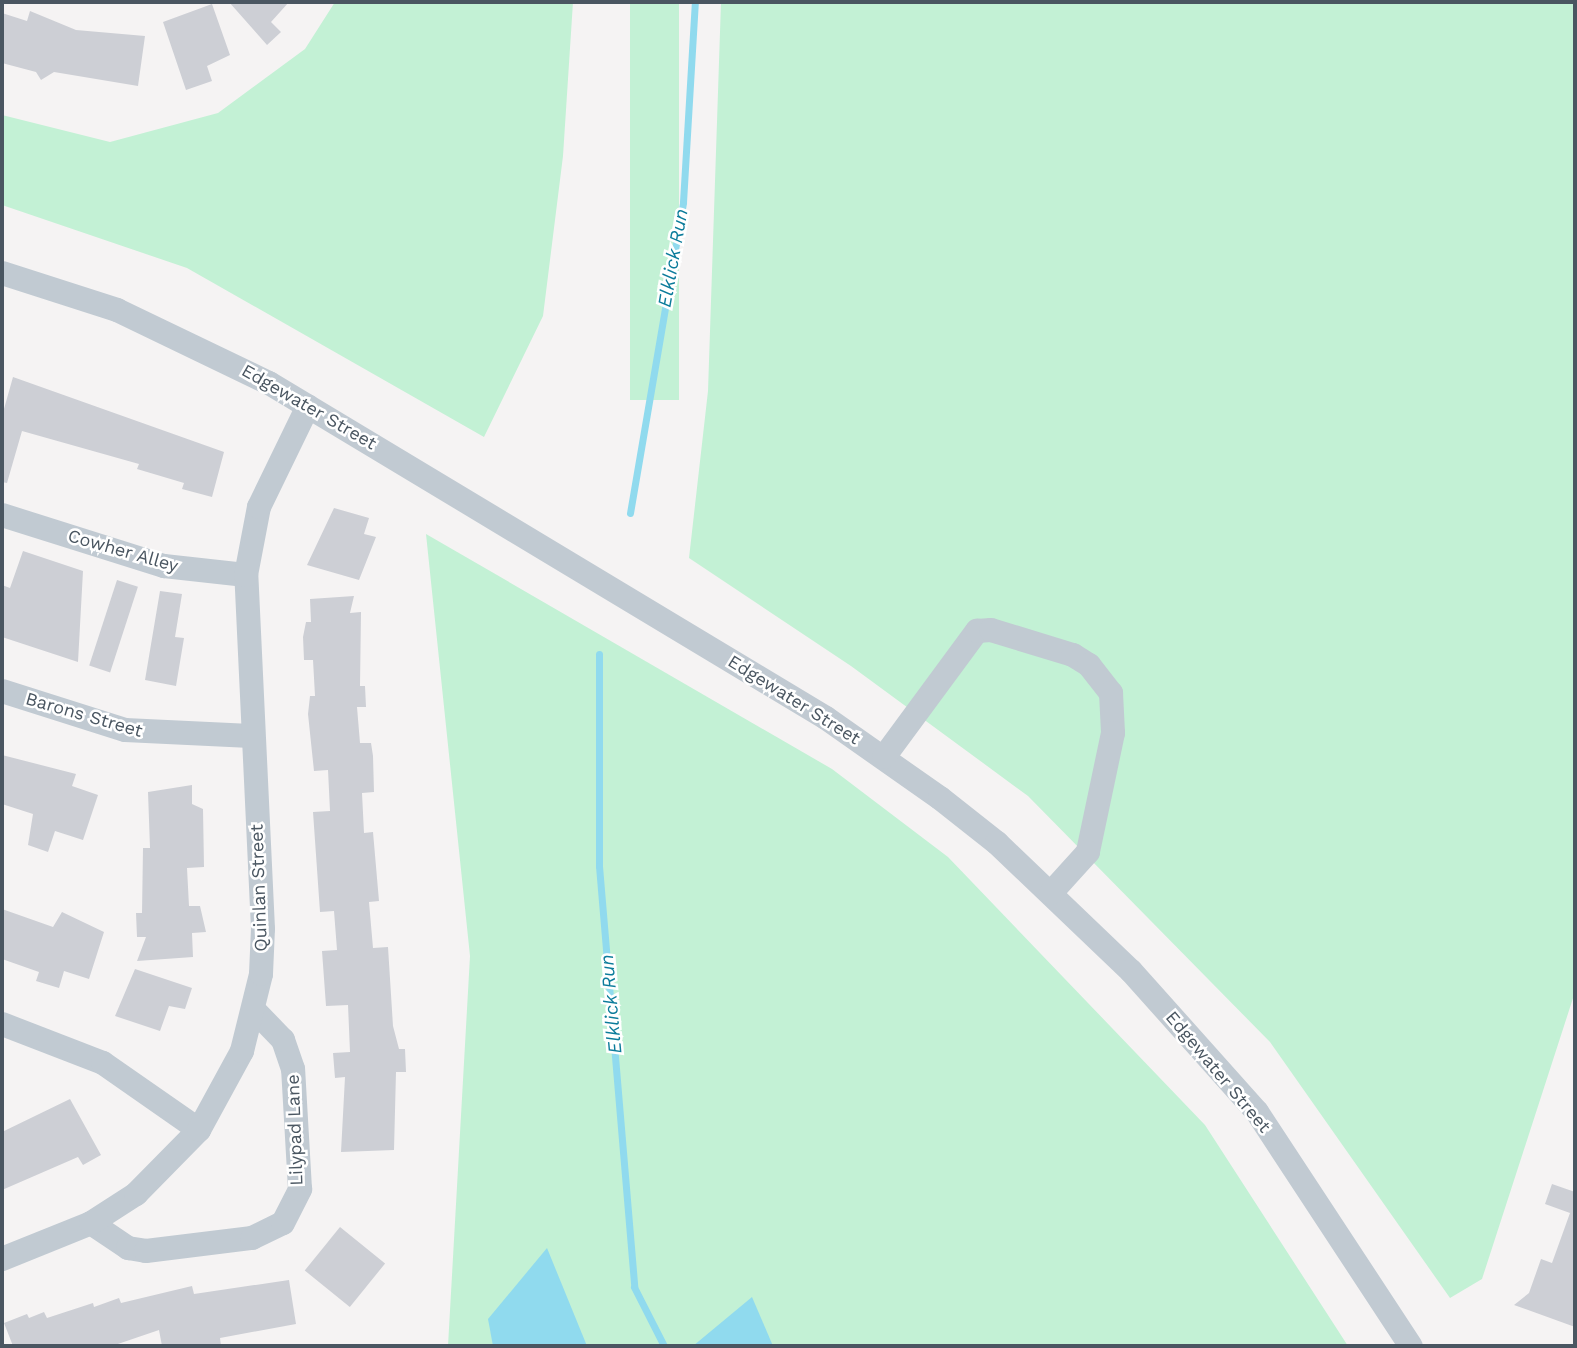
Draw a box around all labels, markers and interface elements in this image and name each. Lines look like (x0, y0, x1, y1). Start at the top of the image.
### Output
water label: Elklick Run (653, 207, 693, 309)
street label: Edgewater Street (238, 360, 380, 454)
street label: Cowher Alley (65, 525, 181, 577)
street label: Edgewater Street (724, 650, 864, 750)
street label: Barons Street (23, 688, 145, 742)
street label: Quinlan Street (246, 824, 272, 952)
water label: Elklick Run (595, 953, 627, 1055)
street label: Edgewater Street (1161, 1007, 1275, 1137)
street label: Lilypad Lane (282, 1074, 308, 1186)

